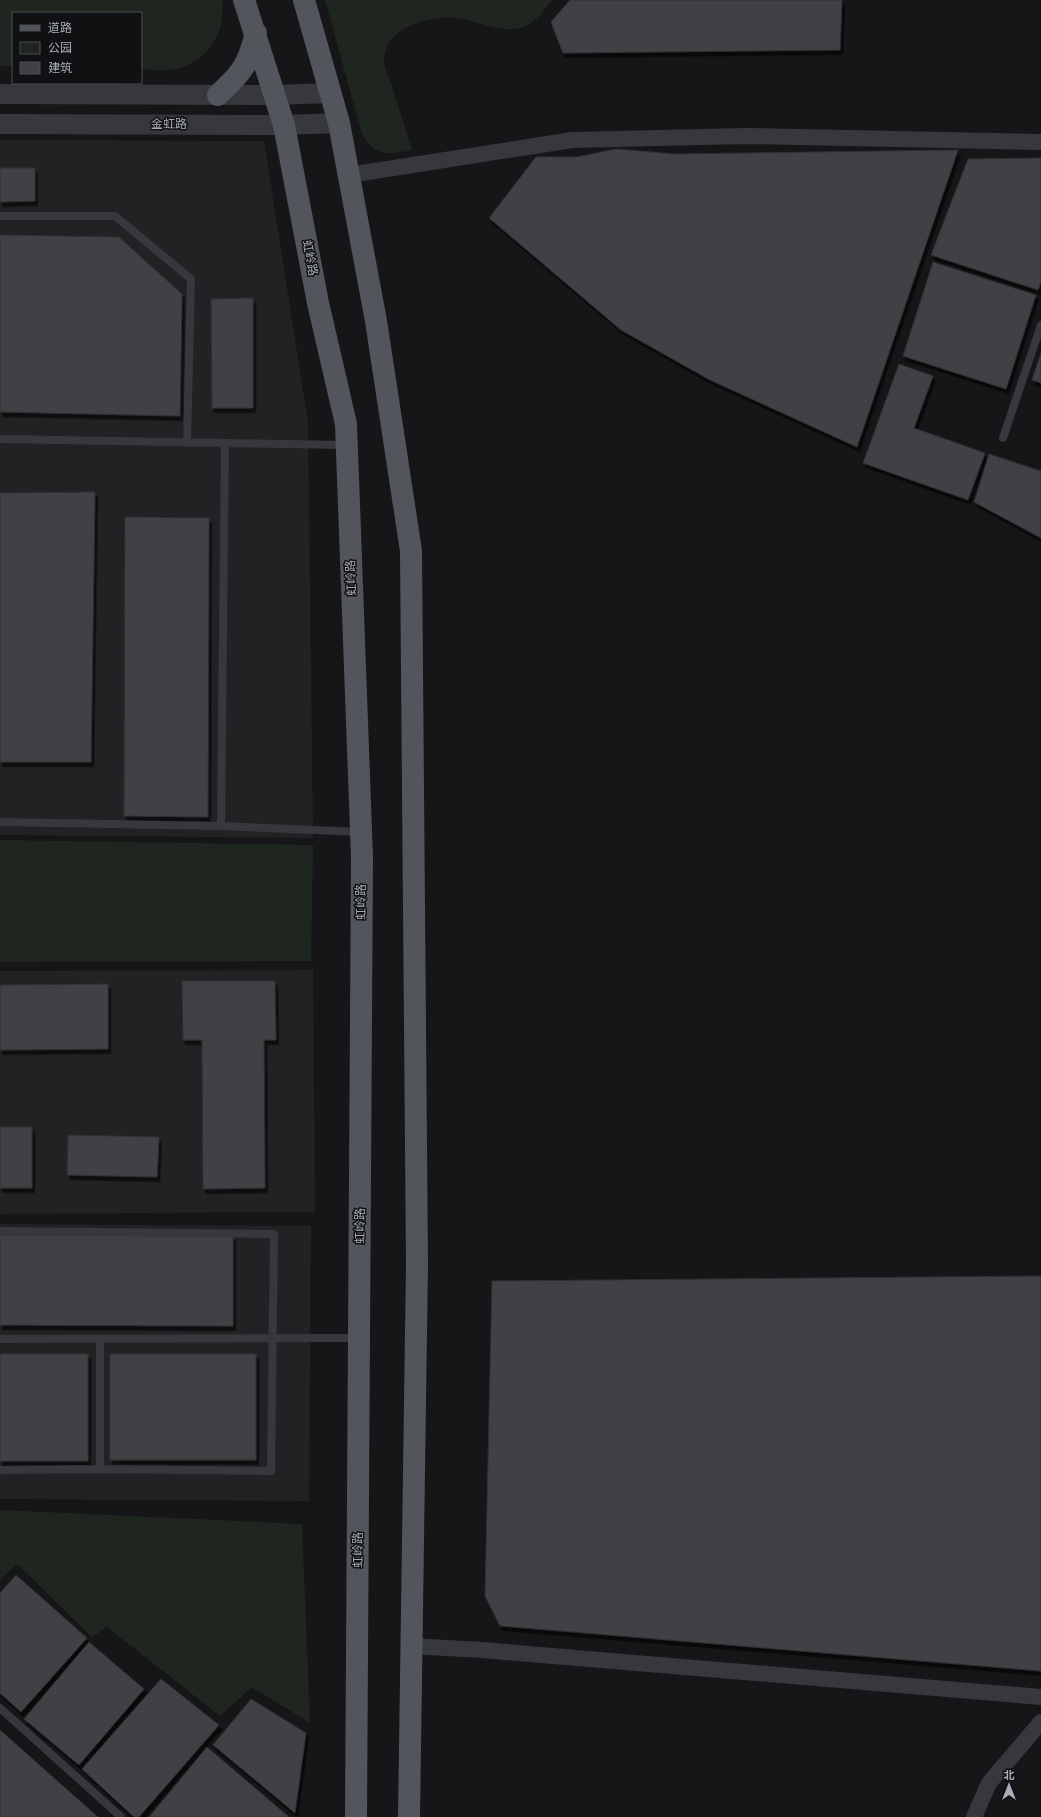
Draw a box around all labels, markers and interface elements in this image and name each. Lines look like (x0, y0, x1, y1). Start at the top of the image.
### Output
legend (12, 12, 142, 84)
text: 道路 (48, 21, 72, 37)
text: 公园 (48, 41, 72, 57)
text: 建筑 (48, 61, 72, 77)
street label: 金虹路 (151, 117, 187, 133)
street label: 虹岭路 (298, 239, 320, 277)
street label: 虹岭路 (343, 560, 361, 596)
street label: 虹岭路 (354, 884, 370, 920)
street label: 虹岭路 (353, 1208, 369, 1244)
street label: 虹岭路 (351, 1532, 367, 1568)
north arrow (989, 1765, 1029, 1805)
text: 北 (1004, 1769, 1015, 1783)

